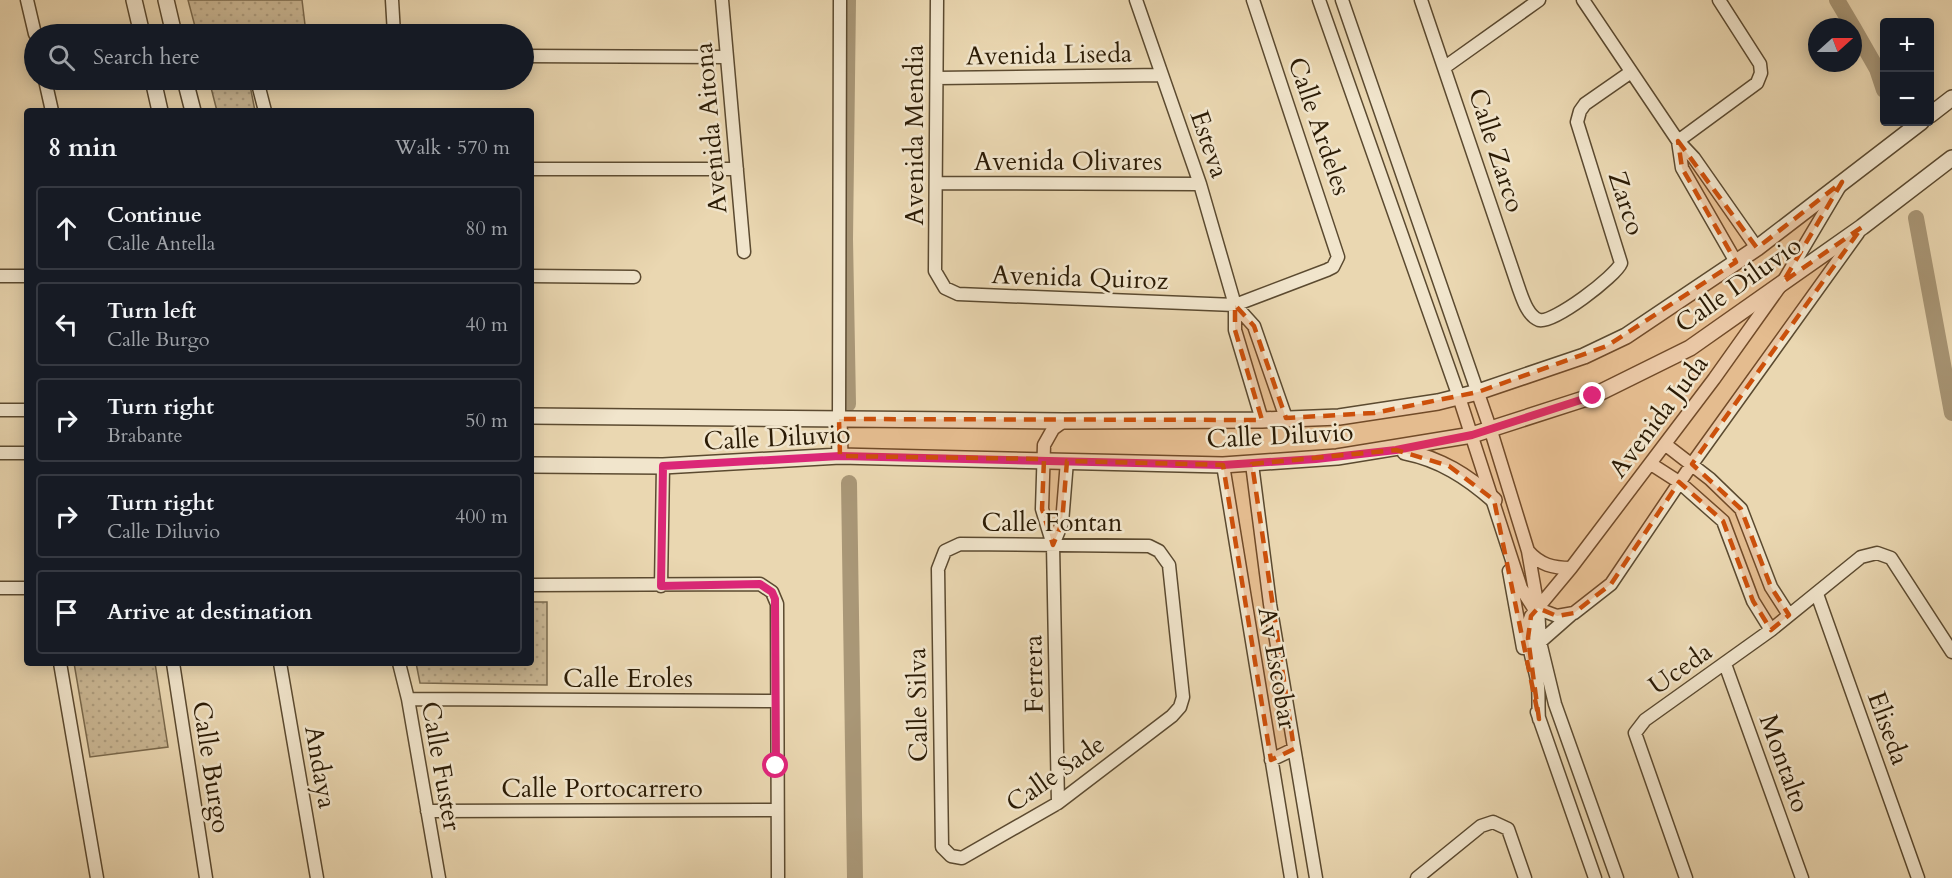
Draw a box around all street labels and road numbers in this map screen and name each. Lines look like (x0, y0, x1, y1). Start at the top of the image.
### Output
street label: Avenida Liseda (966, 36, 1132, 73)
street label: Avenida Aitona (686, 41, 735, 215)
street label: Avenida Mendia (897, 44, 932, 226)
street label: Calle Ardeles (1280, 52, 1359, 200)
street label: Calle Zarco (1460, 84, 1533, 217)
street label: Esteva (1182, 106, 1237, 183)
street label: Avenida Olivares (974, 144, 1162, 179)
street label: Zarco (1600, 167, 1653, 240)
street label: Calle Diluvio (1668, 228, 1809, 341)
street label: Avenida Quiroz (991, 257, 1169, 298)
street label: Avenida Juda (1601, 348, 1716, 485)
street label: Calle Diluvio (1206, 414, 1354, 457)
street label: Calle Diluvio (703, 416, 851, 459)
street label: Calle Fontan (981, 505, 1123, 540)
street label: Av Escobar (1250, 604, 1306, 733)
street label: Uceda (1642, 634, 1719, 703)
street label: Ferrera (1015, 635, 1052, 713)
street label: Calle Silva (899, 647, 936, 763)
street label: Calle Eroles (563, 661, 693, 696)
street label: Eliseda (1859, 687, 1918, 770)
street label: Calle Burgo (184, 699, 239, 836)
street label: Calle Fuster (413, 699, 470, 834)
street label: Montalto (1751, 709, 1818, 817)
street label: Andaya (296, 723, 345, 811)
street label: Calle Sade (999, 727, 1112, 820)
street label: Calle Portocarrero (501, 771, 703, 806)

